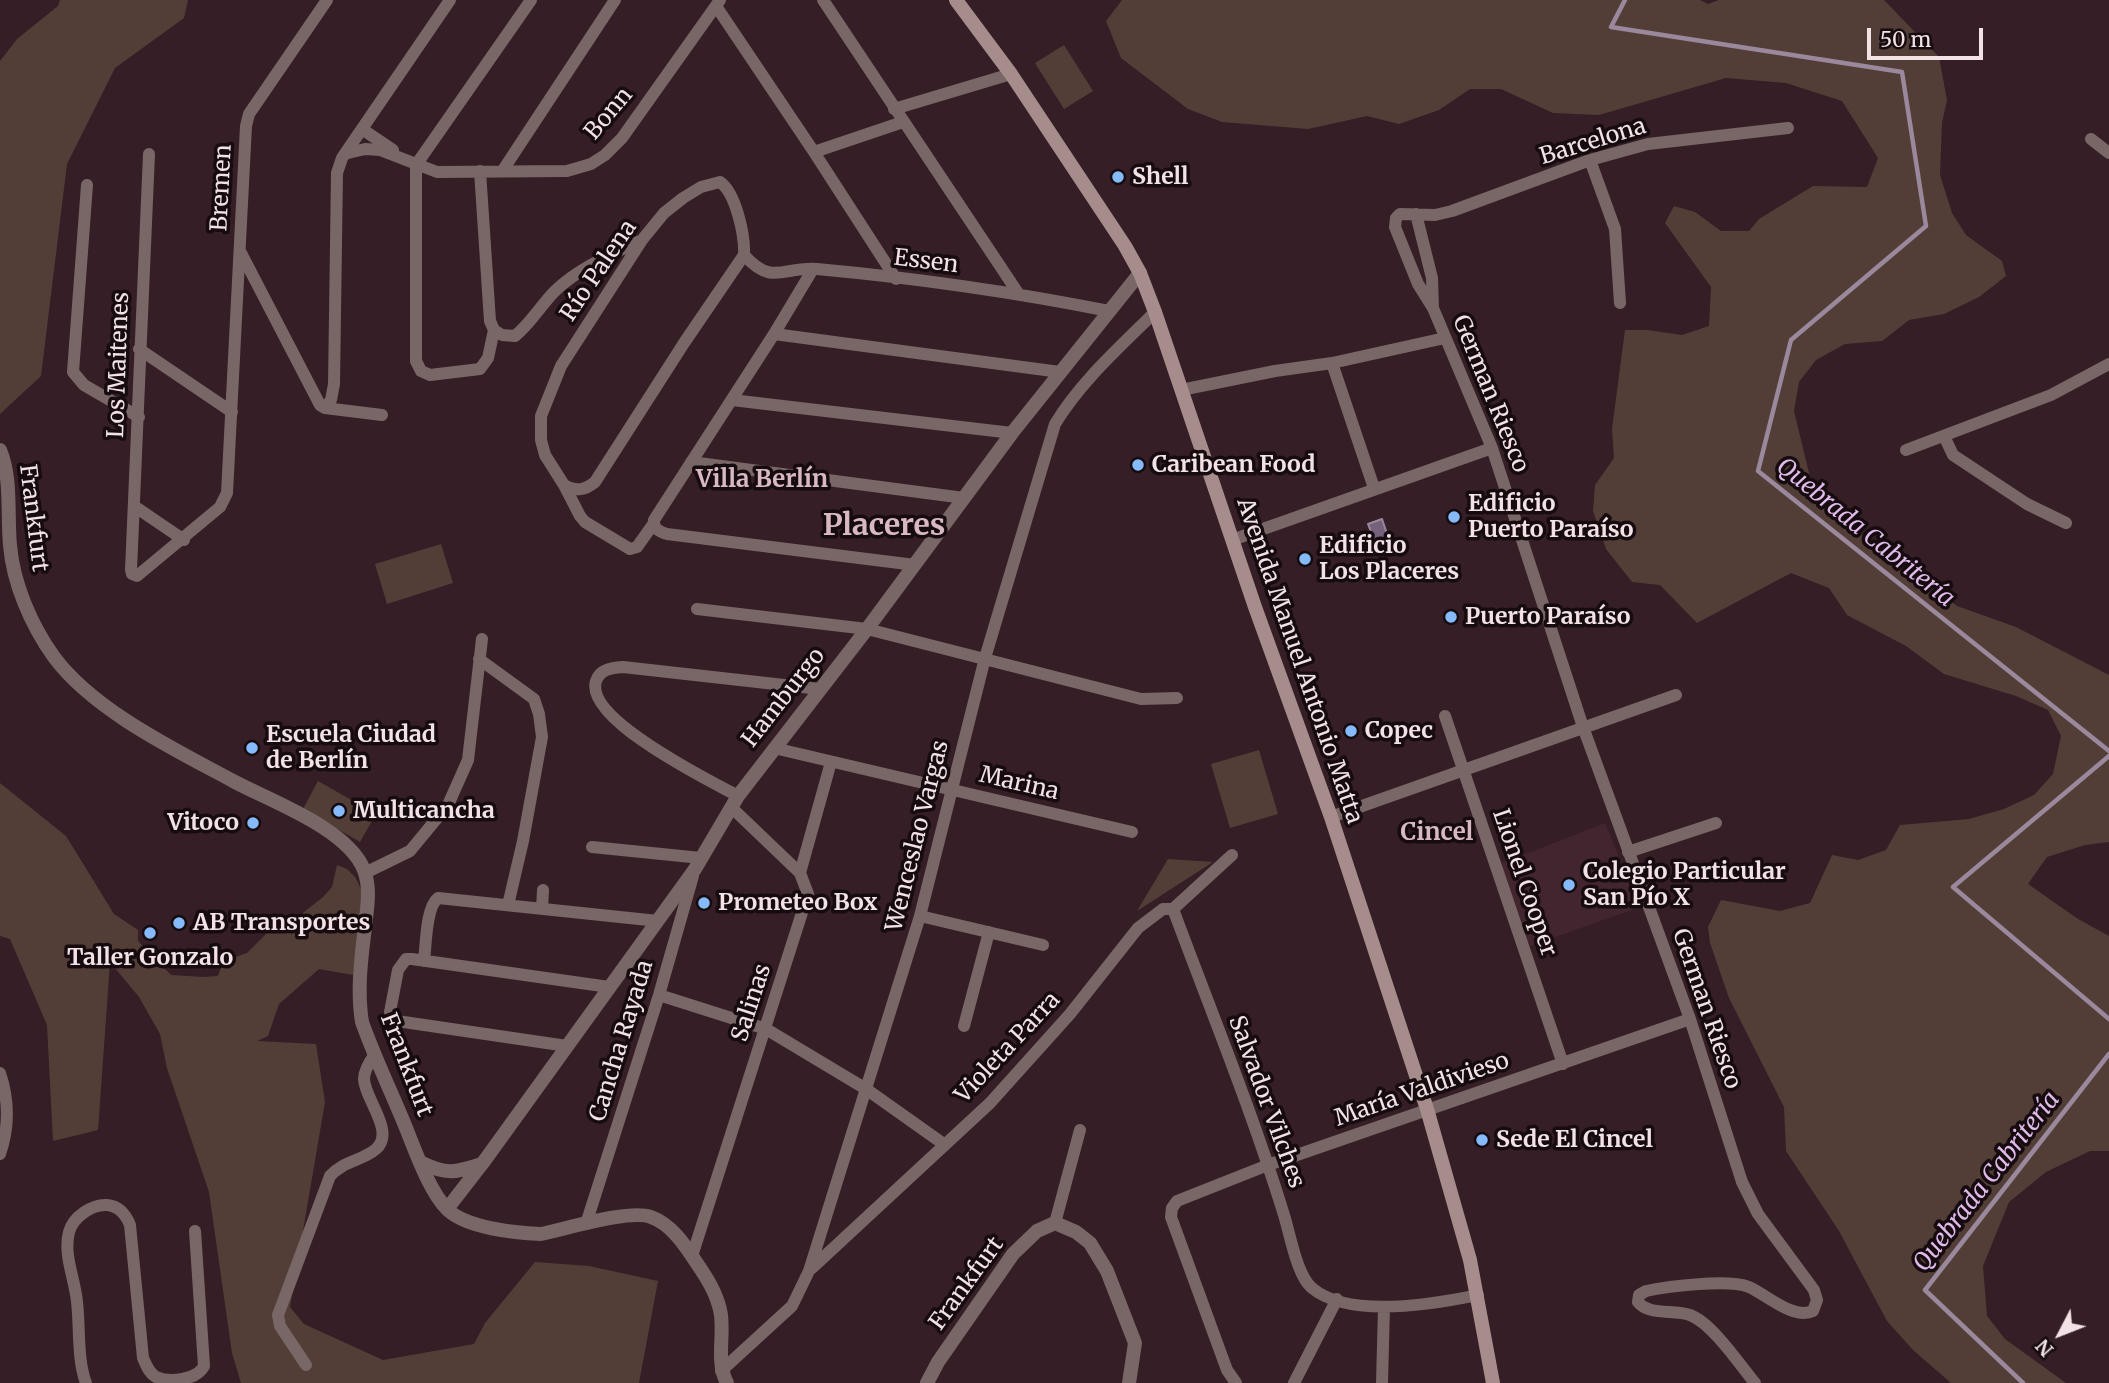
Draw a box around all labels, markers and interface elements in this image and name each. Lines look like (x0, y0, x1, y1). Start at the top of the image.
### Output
scale bar (1871, 14, 1986, 58)
text: 50 m (1880, 26, 1931, 53)
street label: Bonn (579, 82, 639, 146)
street label: Barcelona (1537, 113, 1649, 171)
street label: Bremen (206, 144, 238, 232)
place label: Shell (1132, 163, 1188, 191)
marker: Shell (1110, 169, 1126, 185)
street label: Río Palena (555, 215, 643, 327)
street label: Essen (892, 244, 960, 280)
street label: Los Maitenes (103, 291, 135, 439)
street label: German Riesco (1446, 311, 1534, 477)
place label: Caribean Food (1152, 451, 1315, 479)
water label: Quebrada Cabritería (1770, 452, 1960, 614)
marker: Caribean Food (1130, 457, 1146, 473)
street label: Frankfurt (13, 463, 53, 573)
district label: Villa Berlín (696, 466, 828, 494)
place label: Edificio Puerto Paraíso (1468, 490, 1633, 544)
street label: Avenida Manuel Antonio Matta (1230, 494, 1368, 828)
district label: Placeres (823, 509, 945, 545)
marker: Edificio Puerto Paraíso (1446, 509, 1462, 525)
place label: Edificio Los Placeres (1319, 532, 1459, 586)
marker: Edificio Los Placeres (1297, 551, 1313, 567)
place label: Puerto Paraíso (1465, 603, 1630, 631)
marker: Puerto Paraíso (1443, 609, 1459, 625)
street label: Hamburgo (737, 643, 831, 753)
place label: Copec (1365, 717, 1433, 745)
place label: Escuela Ciudad de Berlín (266, 721, 436, 775)
marker: Copec (1343, 723, 1359, 739)
street label: Wenceslao Vargas (881, 738, 955, 934)
marker: Escuela Ciudad de Berlín (244, 740, 260, 756)
street label: Marina (977, 761, 1061, 807)
place label: Multicancha (353, 797, 495, 825)
marker: Multicancha (331, 803, 347, 819)
street label: Lionel Cooper (1486, 806, 1562, 960)
place label: Vitoco (167, 809, 239, 837)
marker: Vitoco (245, 815, 261, 831)
district label: Cincel (1401, 819, 1473, 847)
place label: Colegio Particular San Pío X (1583, 858, 1786, 912)
marker: Colegio Particular San Pío X (1561, 877, 1577, 893)
place label: Prometeo Box (718, 889, 878, 917)
marker: Prometeo Box (696, 895, 712, 911)
place label: AB Transportes (193, 909, 370, 937)
marker: AB Transportes (171, 915, 187, 931)
marker: Taller Gonzalo (142, 925, 158, 941)
street label: German Riesco (1666, 925, 1746, 1093)
place label: Taller Gonzalo (67, 944, 233, 972)
street label: Cancha Rayada (584, 957, 660, 1125)
street label: Salinas (727, 961, 777, 1045)
street label: Violeta Parra (950, 987, 1066, 1109)
street label: Frankfurt (374, 1010, 438, 1120)
street label: Salvador Vilches (1222, 1012, 1310, 1192)
street label: María Valdivieso (1331, 1047, 1513, 1133)
water label: Quebrada Cabritería (1908, 1086, 2066, 1278)
place label: Sede El Cincel (1496, 1126, 1653, 1154)
marker: Sede El Cincel (1474, 1132, 1490, 1148)
street label: Frankfurt (924, 1232, 1010, 1336)
north arrow (2025, 1299, 2095, 1369)
text: N (2030, 1334, 2058, 1362)

